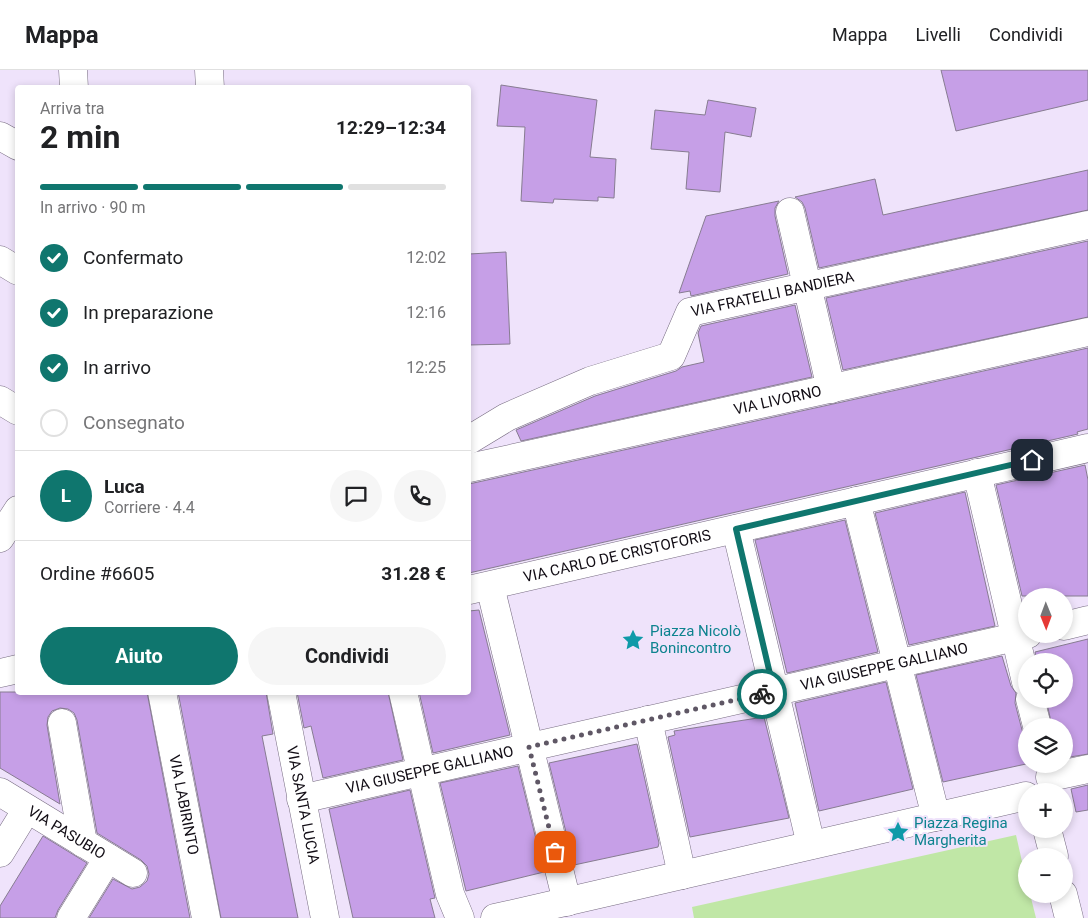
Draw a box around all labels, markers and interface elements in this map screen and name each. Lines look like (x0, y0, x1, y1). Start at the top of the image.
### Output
text: Mappa (25, 21, 99, 49)
text: Mappa (832, 24, 888, 45)
text: Livelli (916, 24, 961, 45)
text: Condividi (989, 24, 1063, 45)
text: Arriva tra (40, 99, 105, 118)
text: 12:29–12:34 (336, 116, 446, 139)
text: 2 min (40, 118, 120, 156)
text: In arrivo · 90 m (40, 198, 145, 217)
icon: check (40, 244, 68, 272)
text: Confermato (83, 246, 183, 269)
text: 12:02 (406, 248, 446, 267)
street label: VIA FRATELLI BANDIERA (689, 267, 856, 321)
icon: check (40, 299, 68, 327)
text: In preparazione (83, 301, 213, 324)
text: 12:16 (406, 303, 446, 322)
icon: check (40, 354, 68, 382)
text: In arrivo (83, 356, 151, 379)
text: 12:25 (406, 358, 446, 377)
street label: VIA LIVORNO (732, 382, 823, 419)
text: Consegnato (83, 411, 185, 434)
pin (1011, 439, 1053, 481)
icon: home (1018, 446, 1046, 474)
button: chat (330, 470, 382, 522)
button: phone (394, 470, 446, 522)
text: Luca (104, 475, 145, 498)
text: L (61, 484, 71, 507)
text: Corriere · 4.4 (104, 498, 195, 517)
street label: VIA CARLO DE CRISTOFORIS (522, 526, 713, 586)
text: Ordine #6605 (40, 562, 154, 585)
text: 31.28 € (381, 562, 446, 585)
north arrow (1018, 588, 1072, 642)
map controls (1018, 588, 1073, 903)
place label: Piazza Nicolò Bonincontro (650, 622, 741, 657)
button: Aiuto (40, 627, 238, 685)
button: Condividi (248, 627, 446, 685)
place icon: Piazza Nicolò Bonincontro (620, 627, 646, 653)
street label: VIA GIUSEPPE GALLIANO (799, 639, 970, 694)
button: locate (1018, 653, 1073, 708)
courier (737, 669, 787, 719)
icon: bike (748, 680, 776, 708)
button: layers (1018, 718, 1073, 773)
street label: VIA GIUSEPPE GALLIANO (344, 742, 515, 798)
street label: VIA SANTA LUCIA (283, 744, 323, 866)
street label: VIA LABIRINTO (165, 753, 203, 857)
button: + (1018, 783, 1073, 838)
street label: VIA PASUBIO (24, 802, 109, 863)
place label: Piazza Regina Margherita (914, 814, 1008, 849)
place icon: Piazza Regina Margherita (885, 819, 911, 845)
pin (534, 831, 576, 873)
icon: bag (541, 838, 569, 866)
button: − (1018, 848, 1073, 903)

